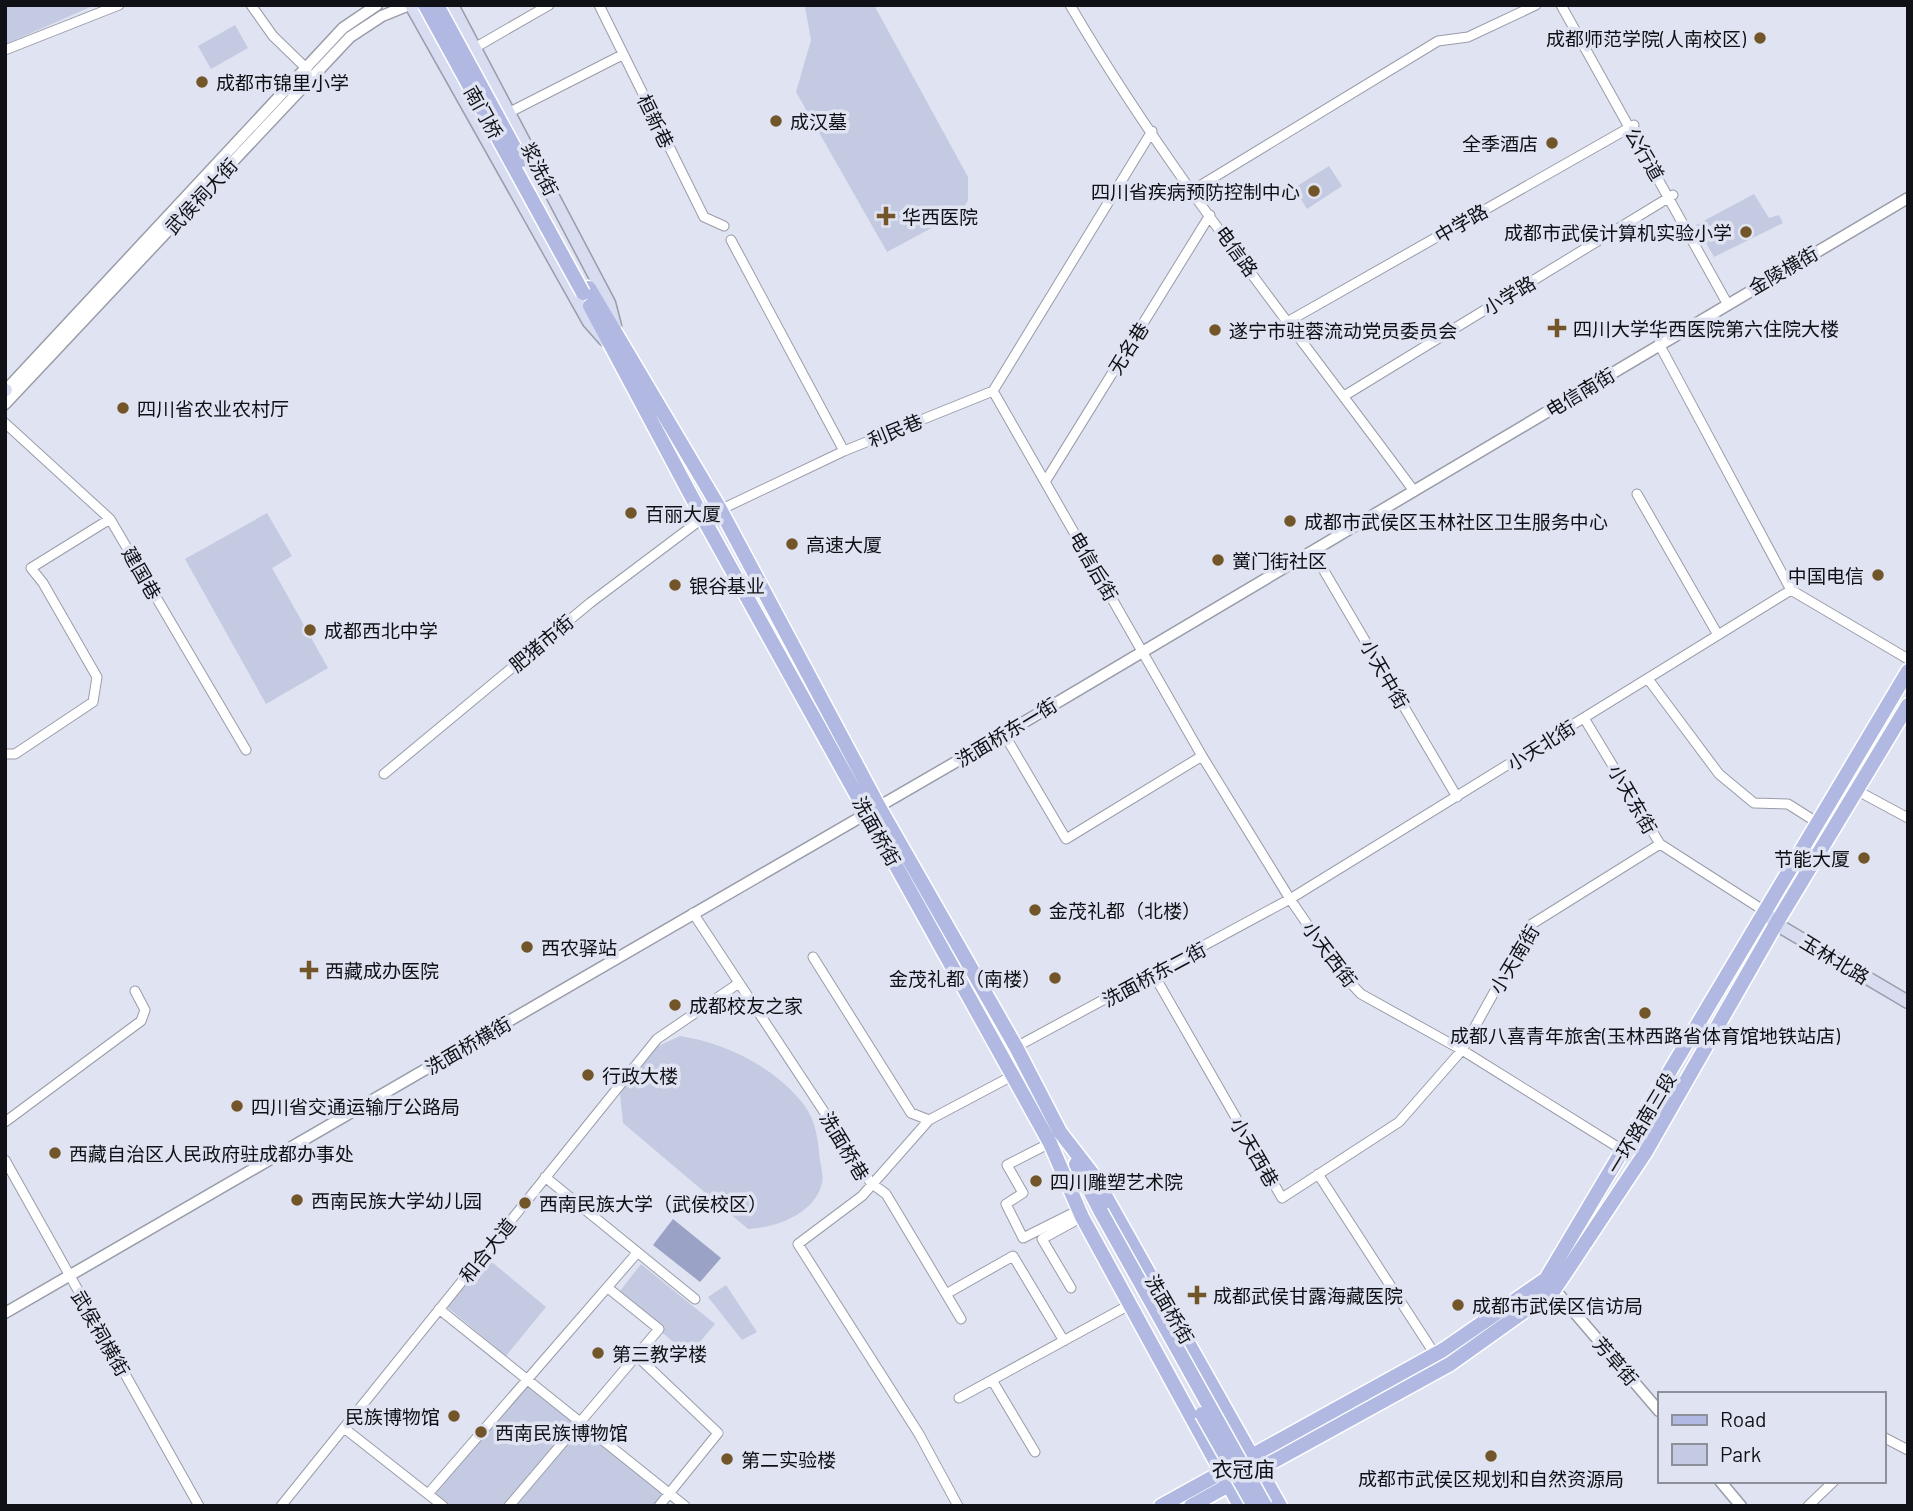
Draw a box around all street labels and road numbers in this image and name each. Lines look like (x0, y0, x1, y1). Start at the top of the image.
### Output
street label: 南门桥 (460, 81, 508, 143)
street label: 桓新巷 (633, 90, 679, 152)
street label: 公行道 (1621, 124, 1669, 184)
street label: 浆洗街 (517, 138, 563, 200)
street label: 武侯祠大街 (160, 153, 242, 239)
street label: 中学路 (1431, 199, 1491, 247)
street label: 电信路 (1211, 221, 1263, 281)
street label: 金陵横街 (1744, 241, 1822, 299)
street label: 小学路 (1479, 270, 1539, 320)
street label: 无名巷 (1103, 318, 1153, 378)
street label: 电信南街 (1541, 363, 1619, 421)
street label: 利民巷 (864, 409, 926, 451)
street label: 电信后街 (1065, 527, 1123, 605)
street label: 建国巷 (118, 543, 166, 603)
street label: 肥猪市街 (504, 610, 578, 676)
street label: 小天中街 (1356, 635, 1414, 713)
street label: 洗面桥东一街 (951, 693, 1061, 771)
street label: 小天北街 (1503, 715, 1579, 775)
street label: 小天东街 (1604, 760, 1662, 838)
street label: 洗面桥街 (849, 792, 905, 870)
street label: 小天西街 (1298, 917, 1362, 991)
street label: 小天南街 (1485, 920, 1543, 998)
street label: 玉林北路 (1796, 930, 1874, 988)
street label: 洗面桥东二街 (1098, 937, 1210, 1011)
street label: 洗面桥横街 (421, 1011, 515, 1079)
street label: 一环路南三段 (1602, 1068, 1680, 1178)
street label: 洗面桥巷 (816, 1107, 874, 1185)
street label: 小天西巷 (1226, 1113, 1284, 1191)
street label: 和合大道 (454, 1213, 520, 1287)
street label: 洗面桥街 (1141, 1270, 1199, 1348)
street label: 武侯祠横街 (67, 1286, 135, 1380)
street label: 芳草街 (1589, 1332, 1643, 1390)

